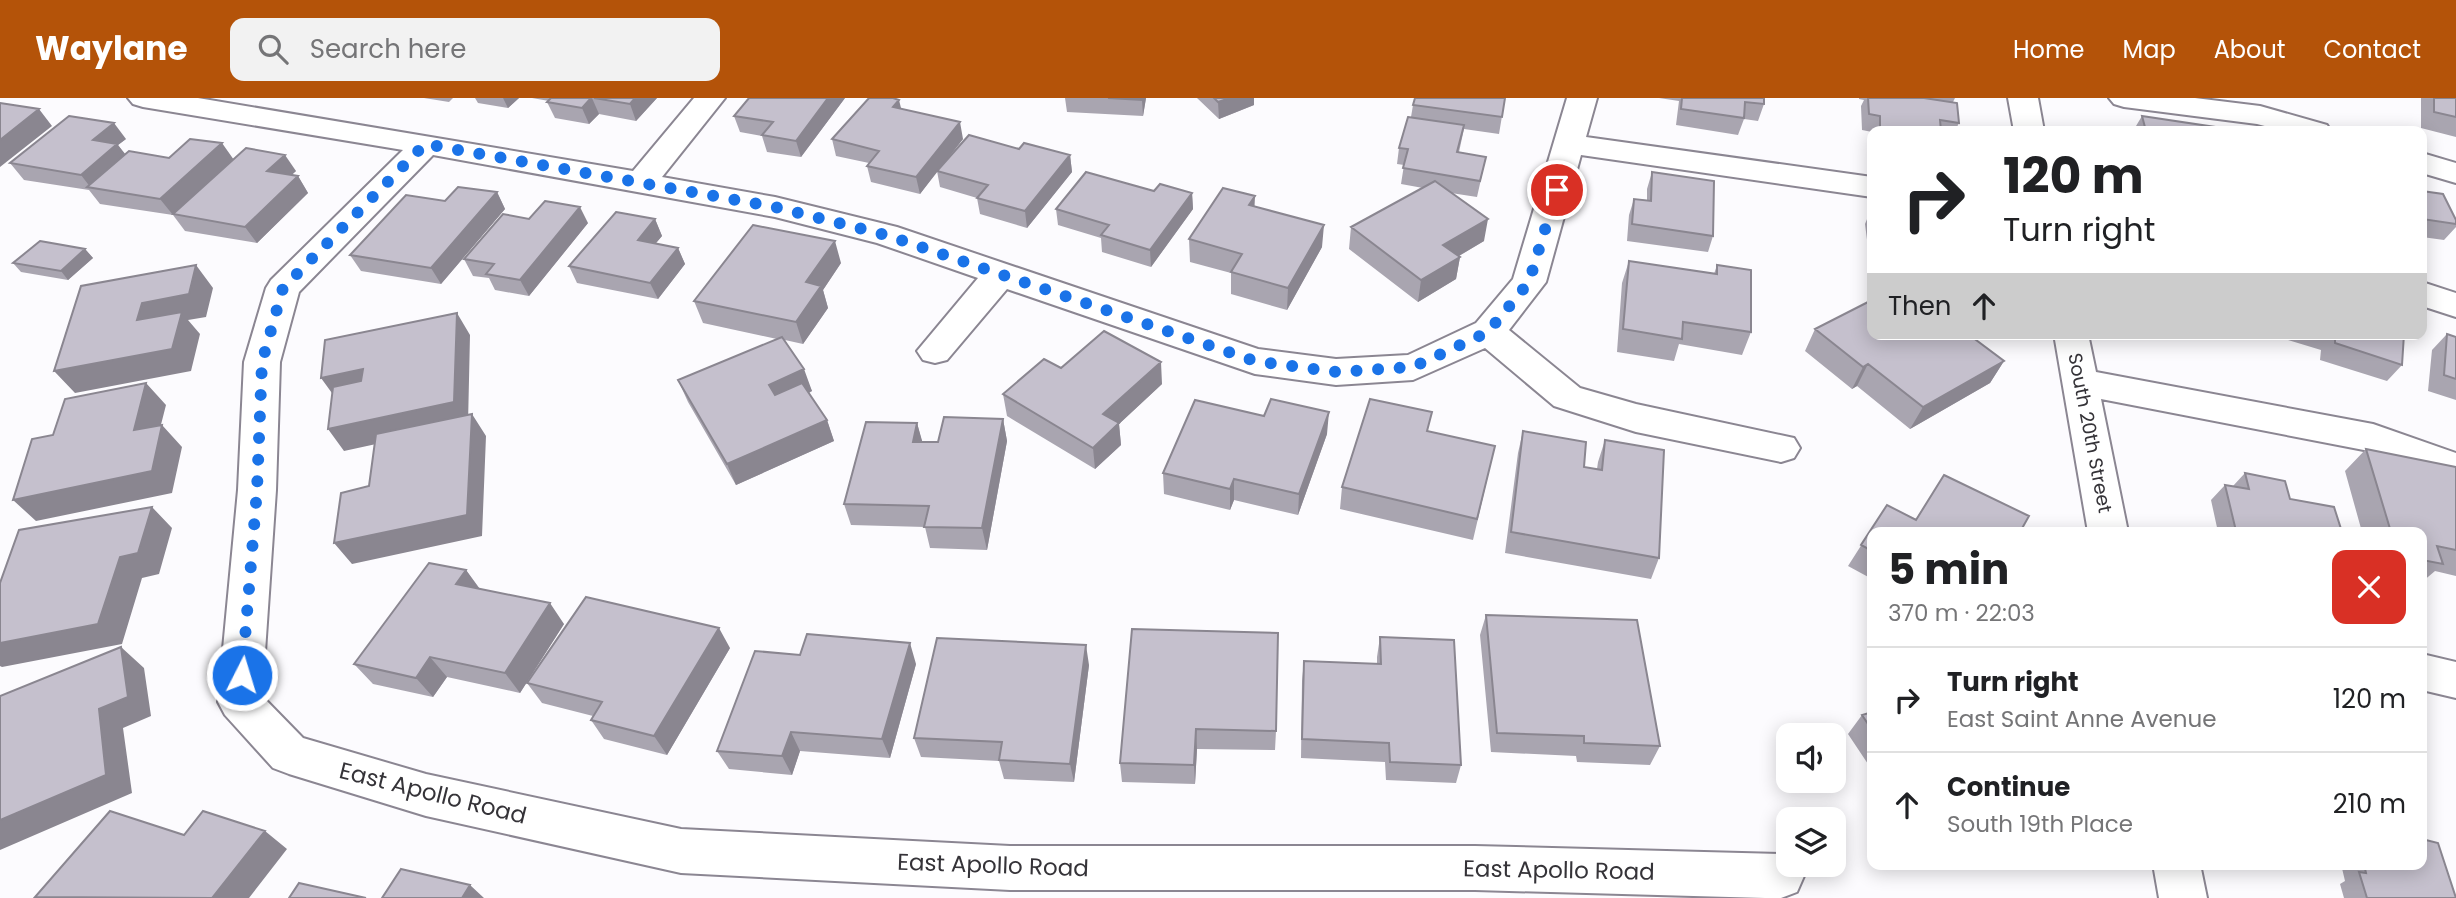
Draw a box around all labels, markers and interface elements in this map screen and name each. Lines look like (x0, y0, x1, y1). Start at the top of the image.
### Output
search box (230, 18, 720, 81)
text: Waylane (35, 25, 188, 72)
icon: search (254, 30, 292, 68)
text: Search here (310, 31, 466, 67)
text: Home (2013, 33, 2085, 66)
text: Map (2123, 33, 2176, 66)
text: About (2214, 33, 2285, 66)
text: Contact (2323, 33, 2421, 66)
text: 120 m (2003, 142, 2144, 210)
icon: right (1888, 154, 1979, 245)
pin (1527, 160, 1587, 220)
icon: arrive (1538, 171, 1576, 209)
text: Turn right (2003, 207, 2155, 252)
icon: ahead (1965, 287, 2003, 325)
text: Then (1888, 288, 1951, 324)
street label: South 20th Street (2061, 351, 2119, 515)
text: 5 min (1888, 540, 2009, 599)
button: close (2332, 550, 2406, 624)
text: 370 m · 22:03 (1888, 597, 2035, 629)
position arrow (205, 638, 279, 712)
text: Turn right (1947, 664, 2079, 700)
icon: right (1888, 681, 1926, 719)
text: 120 m (2333, 681, 2406, 717)
text: East Saint Anne Avenue (1947, 703, 2217, 735)
map controls (1776, 723, 1846, 877)
button: sound (1776, 723, 1846, 793)
street label: East Apollo Road (336, 754, 530, 832)
text: Continue (1947, 769, 2070, 805)
icon: ahead (1888, 786, 1926, 824)
text: 210 m (2333, 786, 2406, 822)
button: layers (1776, 807, 1846, 877)
text: South 19th Place (1947, 808, 2133, 840)
street label: East Apollo Road (897, 846, 1089, 884)
street label: East Apollo Road (1463, 852, 1655, 888)

